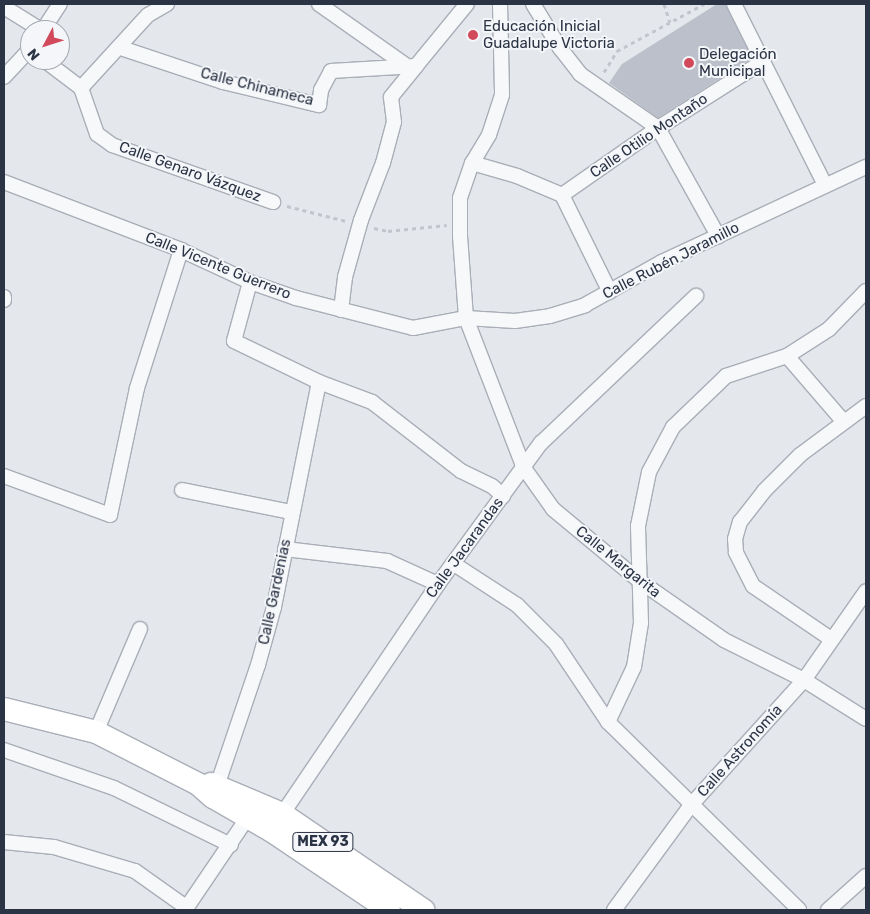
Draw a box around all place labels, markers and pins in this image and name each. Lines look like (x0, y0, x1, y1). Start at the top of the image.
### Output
place label: Educación Inicial Guadalupe Victoria (483, 17, 615, 52)
marker: Educación Inicial Guadalupe Victoria (467, 29, 479, 41)
place label: Delegación Municipal (699, 45, 777, 80)
marker: Delegación Municipal (683, 57, 695, 69)

